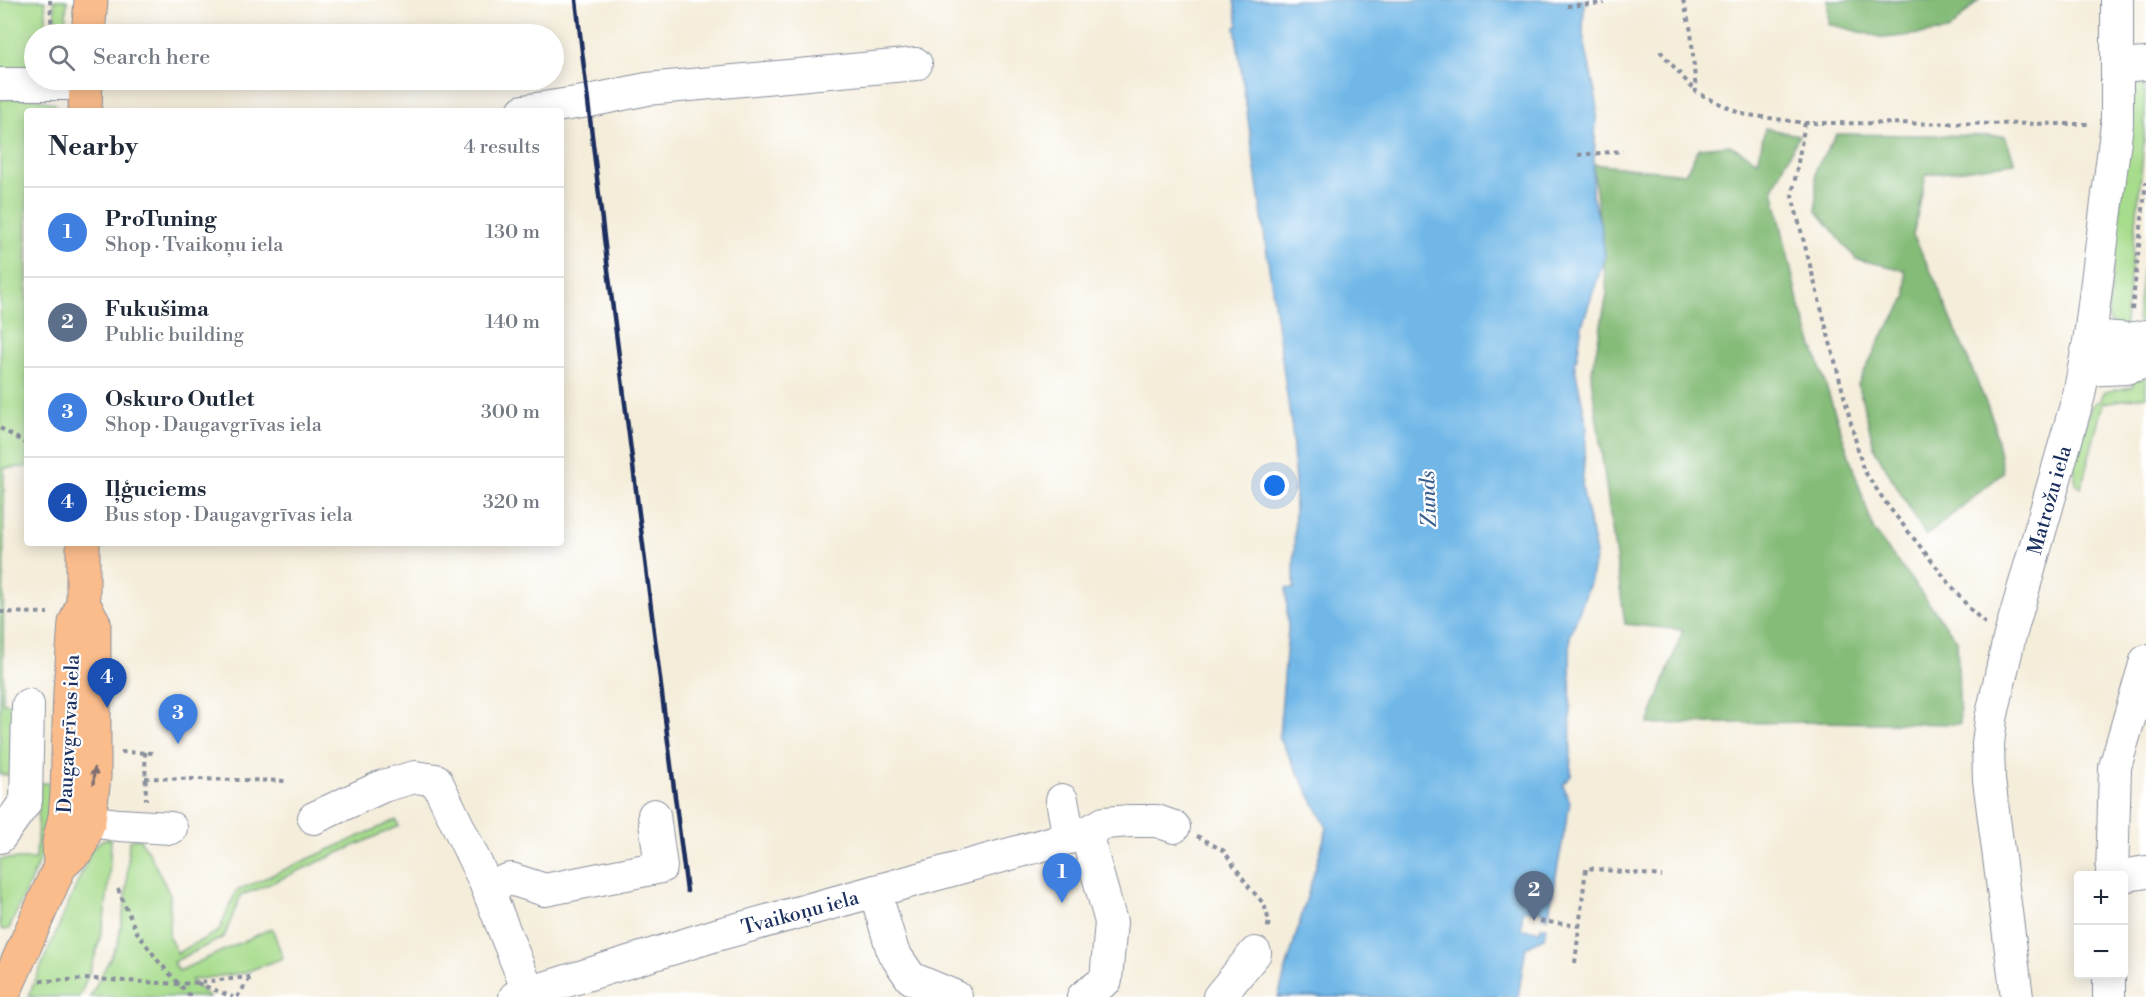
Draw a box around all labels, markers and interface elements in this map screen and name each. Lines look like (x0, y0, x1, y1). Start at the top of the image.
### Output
search box (24, 24, 564, 90)
icon: search (45, 41, 78, 74)
text: Search here (93, 44, 210, 71)
text: Nearby (48, 131, 138, 163)
text: 4 results (463, 135, 540, 160)
text: ProTuning (105, 206, 216, 233)
text: 1 (63, 220, 72, 245)
text: 130 m (485, 220, 540, 245)
text: Shop · Tvaikoņu iela (105, 233, 283, 258)
text: Fukušima (105, 296, 209, 323)
text: 2 (61, 310, 74, 335)
text: 140 m (485, 310, 540, 335)
text: Public building (105, 323, 244, 348)
text: Oskuro Outlet (105, 386, 254, 413)
text: 3 (61, 400, 74, 425)
text: 300 m (481, 400, 540, 425)
text: Shop · Daugavgrīvas iela (105, 413, 322, 438)
street label: Matrožu iela (2023, 442, 2078, 558)
water label: Zunds (1415, 470, 1443, 528)
your location (1260, 471, 1289, 500)
text: Iļģuciems (105, 476, 206, 503)
text: 4 (61, 490, 74, 515)
text: 320 m (483, 490, 540, 515)
text: Bus stop · Daugavgrīvas iela (105, 503, 353, 528)
street label: Daugavgrīvas iela (53, 653, 86, 814)
pin: 4 (88, 658, 126, 708)
pin: 3 (158, 694, 198, 744)
one-way arrow (90, 767, 99, 786)
pin: 1 (1042, 854, 1082, 903)
map controls (2074, 871, 2128, 979)
button: + (2074, 871, 2128, 925)
pin: 2 (1514, 872, 1553, 921)
street label: Tvaikoņu iela (739, 886, 863, 941)
button: − (2074, 925, 2128, 979)

